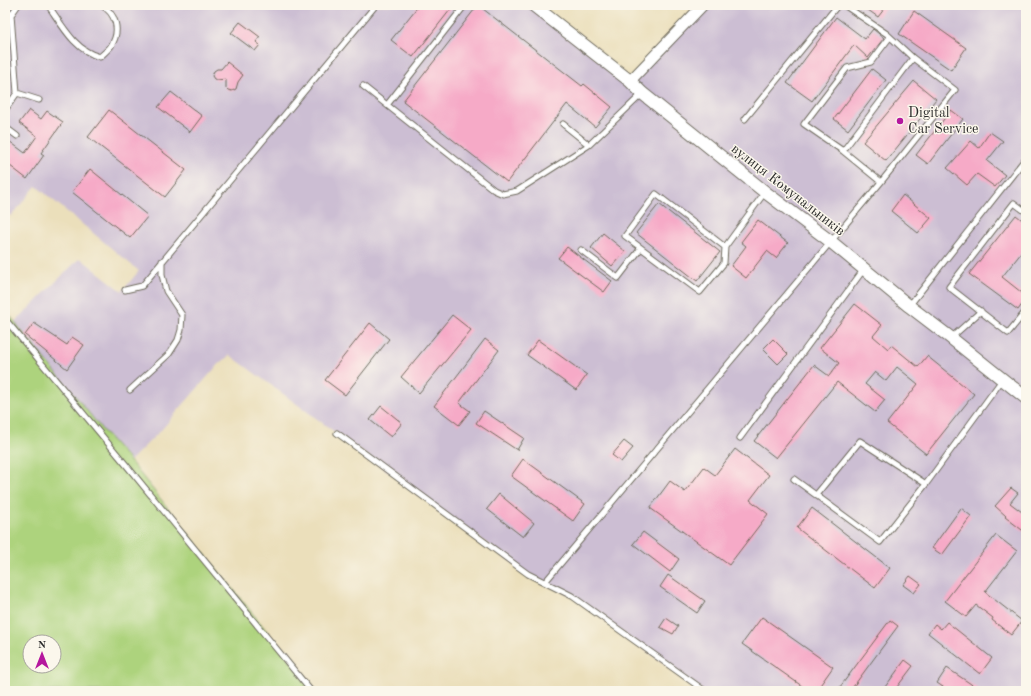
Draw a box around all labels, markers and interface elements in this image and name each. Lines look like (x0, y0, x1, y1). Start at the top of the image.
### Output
place label: Digital Car Service (908, 106, 979, 136)
marker: Digital Car Service (895, 116, 905, 126)
street label: вулиця Комунальників (729, 142, 848, 239)
north arrow (22, 634, 62, 674)
text: N (38, 640, 47, 651)

